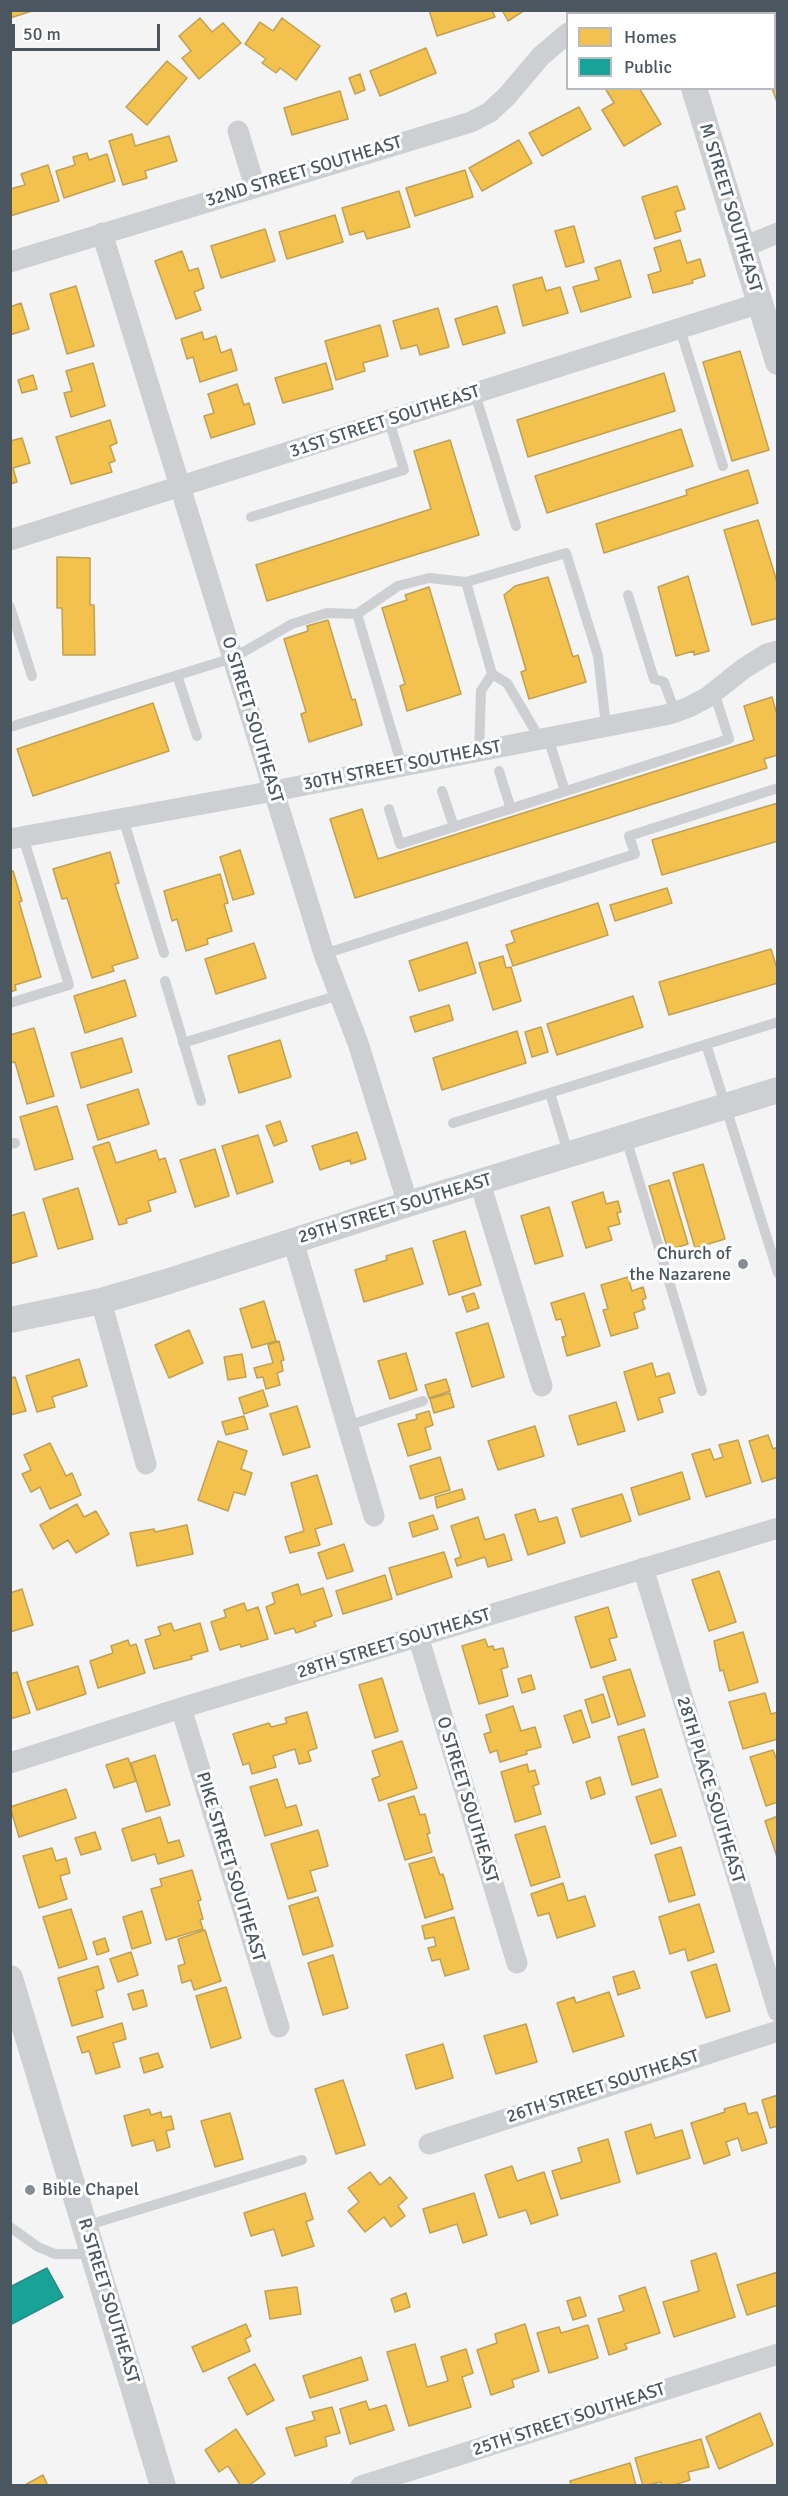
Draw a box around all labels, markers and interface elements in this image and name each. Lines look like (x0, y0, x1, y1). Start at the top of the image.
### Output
scale bar (15, 12, 164, 50)
legend (566, 12, 776, 90)
text: 50 m (23, 23, 61, 45)
text: Homes (624, 26, 677, 48)
text: Public (624, 56, 672, 78)
street label: M STREET SOUTHEAST (694, 121, 766, 295)
street label: 32ND STREET SOUTHEAST (203, 132, 405, 212)
street label: 31ST STREET SOUTHEAST (287, 381, 483, 463)
street label: O STREET SOUTHEAST (216, 634, 288, 806)
street label: 30TH STREET SOUTHEAST (301, 736, 503, 796)
street label: 29TH STREET SOUTHEAST (296, 1169, 494, 1249)
place label: Church of the Nazarene (629, 1243, 731, 1286)
marker: Church of the Nazarene (736, 1257, 750, 1271)
street label: 28TH STREET SOUTHEAST (295, 1604, 493, 1684)
street label: 28TH PLACE SOUTHEAST (671, 1694, 749, 1886)
street label: O STREET SOUTHEAST (431, 1714, 503, 1886)
street label: PIKE STREET SOUTHEAST (191, 1770, 269, 1964)
street label: 26TH STREET SOUTHEAST (504, 2046, 702, 2128)
place label: Bible Chapel (42, 2179, 139, 2201)
marker: Bible Chapel (23, 2183, 37, 2197)
street label: R STREET SOUTHEAST (73, 2216, 143, 2386)
street label: 25TH STREET SOUTHEAST (470, 2379, 668, 2461)

